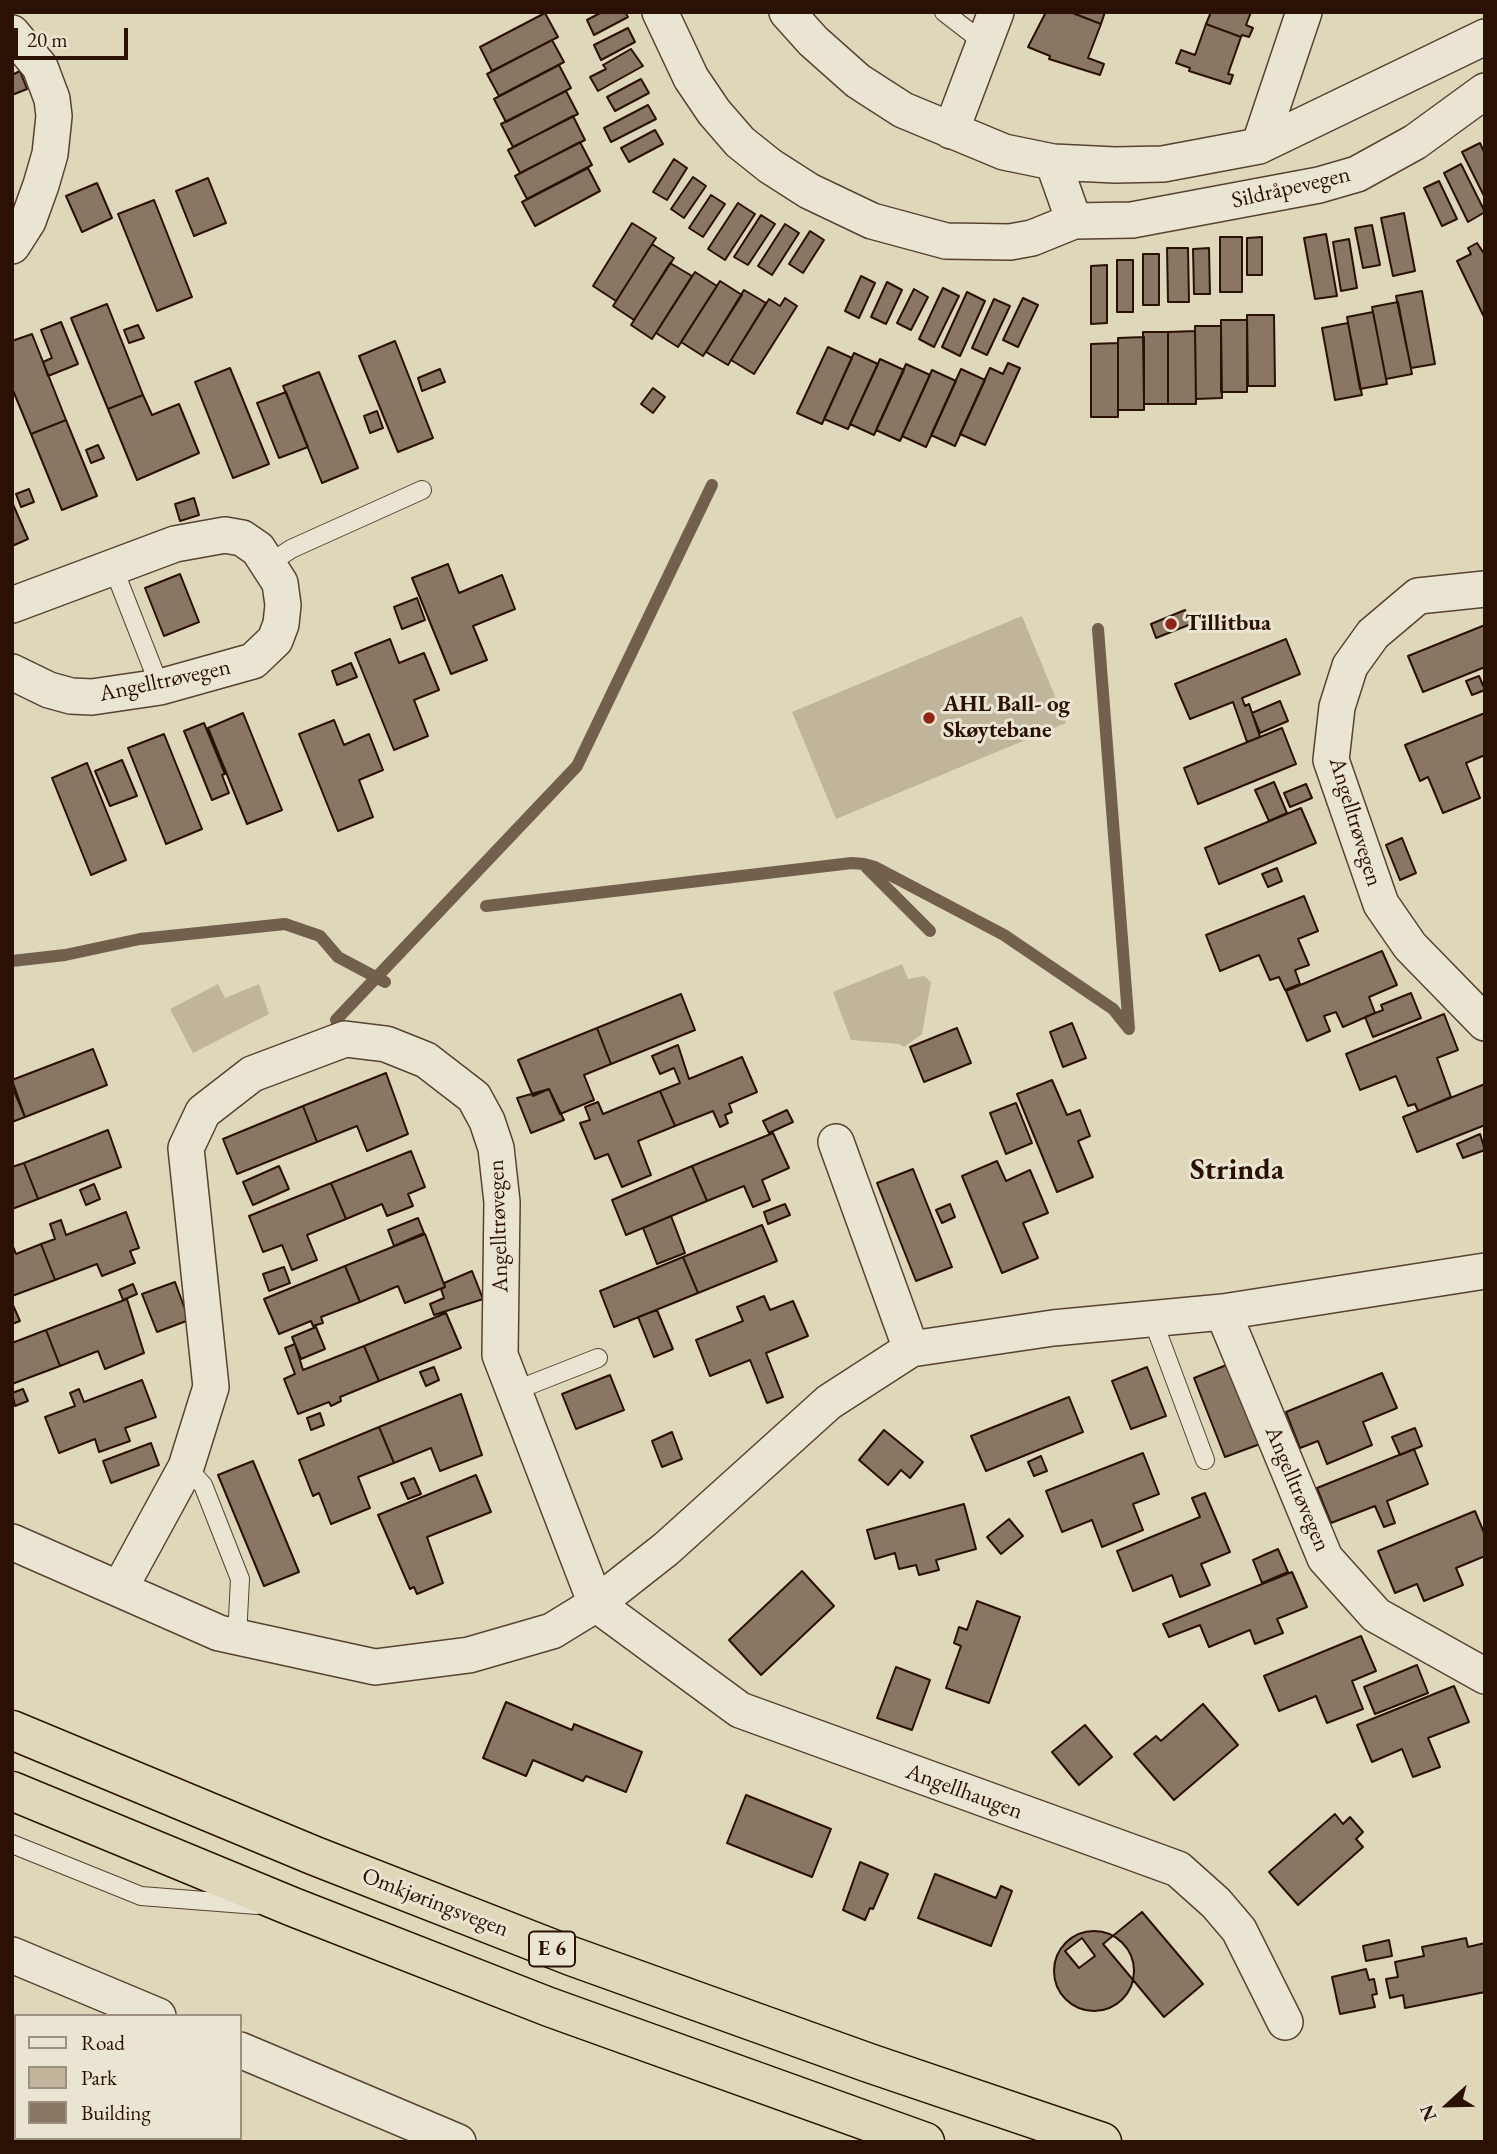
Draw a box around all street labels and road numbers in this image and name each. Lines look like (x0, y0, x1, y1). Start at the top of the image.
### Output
street label: Sildråpevegen (1229, 161, 1353, 215)
street label: Angelltrøvegen (97, 654, 233, 708)
street label: Angelltrøvegen (1322, 754, 1388, 890)
street label: Angelltrøvegen (483, 1159, 515, 1293)
street label: Angelltrøvegen (1258, 1422, 1336, 1556)
street label: Angellhaugen (902, 1758, 1026, 1826)
street label: Omkjøringsvegen (358, 1862, 512, 1944)
road number: E 6 (529, 1932, 575, 1966)

